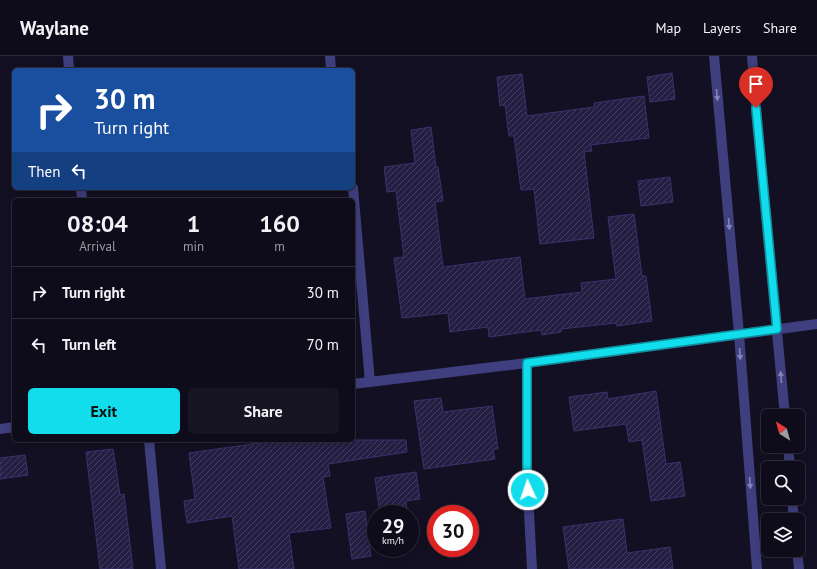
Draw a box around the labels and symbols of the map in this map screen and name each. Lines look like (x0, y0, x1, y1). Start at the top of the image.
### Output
pin (739, 67, 773, 108)
one-way arrow (714, 89, 720, 101)
one-way arrow (725, 218, 732, 230)
one-way arrow (737, 348, 744, 360)
one-way arrow (778, 371, 785, 383)
north arrow (761, 409, 805, 453)
position arrow (507, 469, 549, 511)
one-way arrow (746, 477, 753, 489)
speed limit sign: 30 (427, 505, 479, 557)

